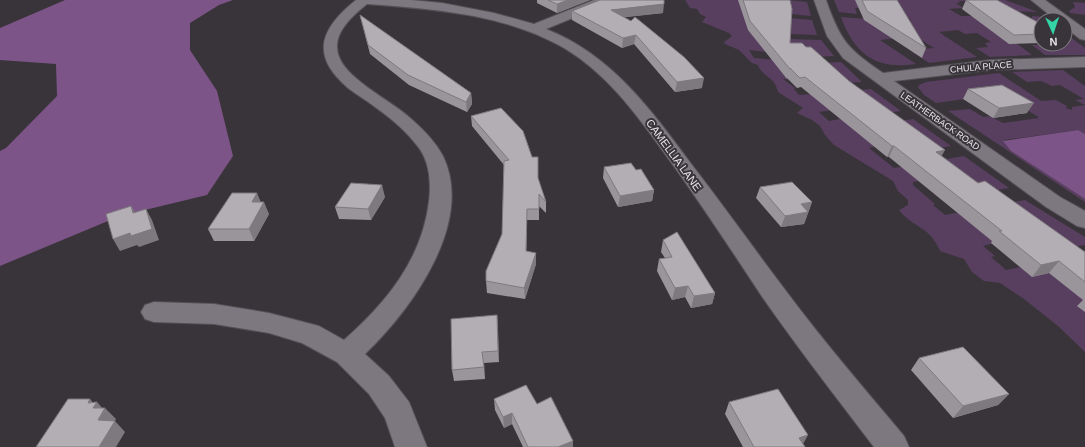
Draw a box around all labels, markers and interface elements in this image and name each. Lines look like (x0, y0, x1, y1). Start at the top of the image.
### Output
north arrow (1033, 12, 1073, 52)
text: N (1049, 36, 1058, 48)
street label: CHULA PLACE (950, 59, 1012, 75)
street label: LEATHERBACK ROAD (899, 90, 982, 152)
street label: CAMELLIA LANE (644, 117, 704, 193)

